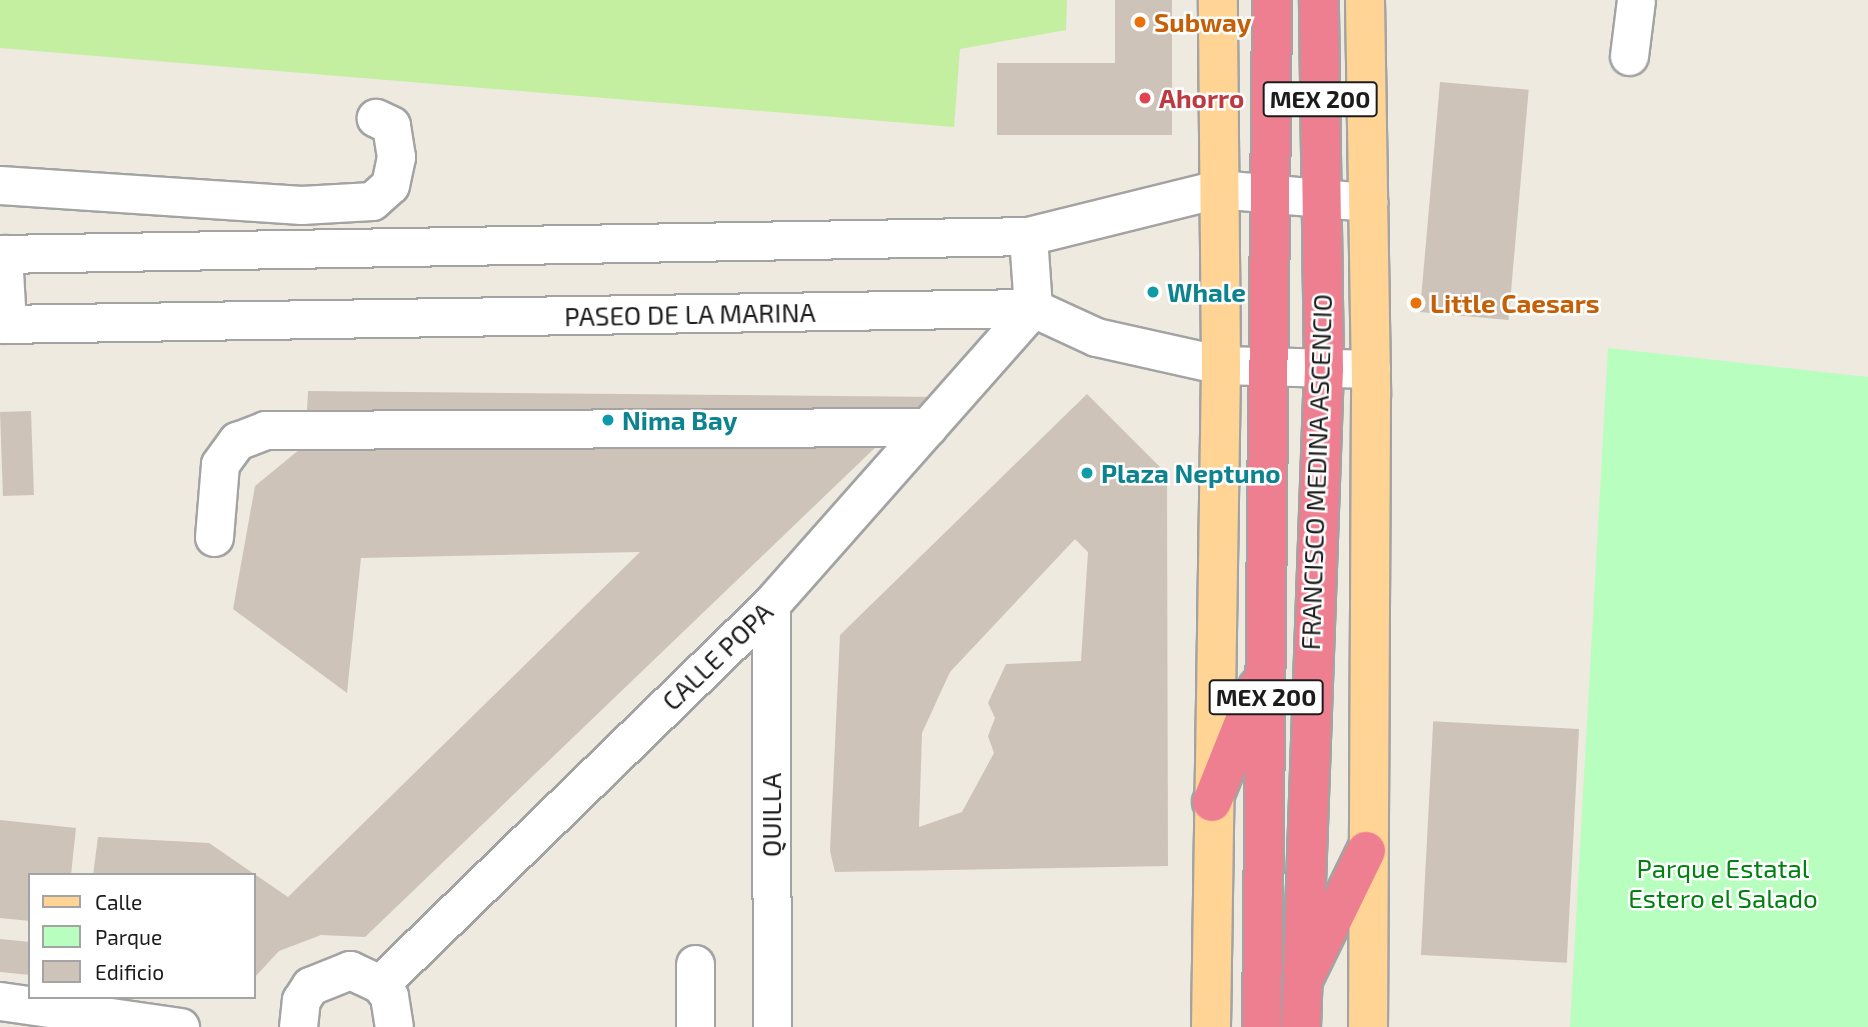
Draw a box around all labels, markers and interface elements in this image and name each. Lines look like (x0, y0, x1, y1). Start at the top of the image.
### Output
place label: Subway (1154, 6, 1251, 38)
marker: Subway (1132, 14, 1148, 30)
road number: MEX 200 (1262, 78, 1378, 119)
place label: Ahorro (1159, 82, 1244, 114)
marker: Ahorro (1137, 90, 1153, 106)
place label: Whale (1167, 276, 1246, 308)
marker: Whale (1145, 284, 1161, 300)
place label: Little Caesars (1430, 287, 1600, 319)
street label: FRANCISCO MEDINA ASCENCIO (1294, 293, 1338, 651)
marker: Little Caesars (1408, 295, 1424, 311)
street label: PASEO DE LA MARINA (564, 296, 816, 332)
place label: Nima Bay (622, 404, 737, 436)
marker: Nima Bay (600, 412, 616, 428)
place label: Plaza Neptuno (1101, 457, 1281, 489)
marker: Plaza Neptuno (1079, 465, 1095, 481)
street label: CALLE POPA (655, 596, 779, 716)
road number: MEX 200 (1208, 676, 1324, 718)
street label: QUILLA (755, 773, 787, 857)
park label: Parque Estatal Estero el Salado (1628, 852, 1818, 914)
legend (28, 873, 256, 999)
text: Calle (95, 889, 142, 914)
text: Parque (95, 924, 162, 949)
text: Edificio (95, 959, 164, 984)

